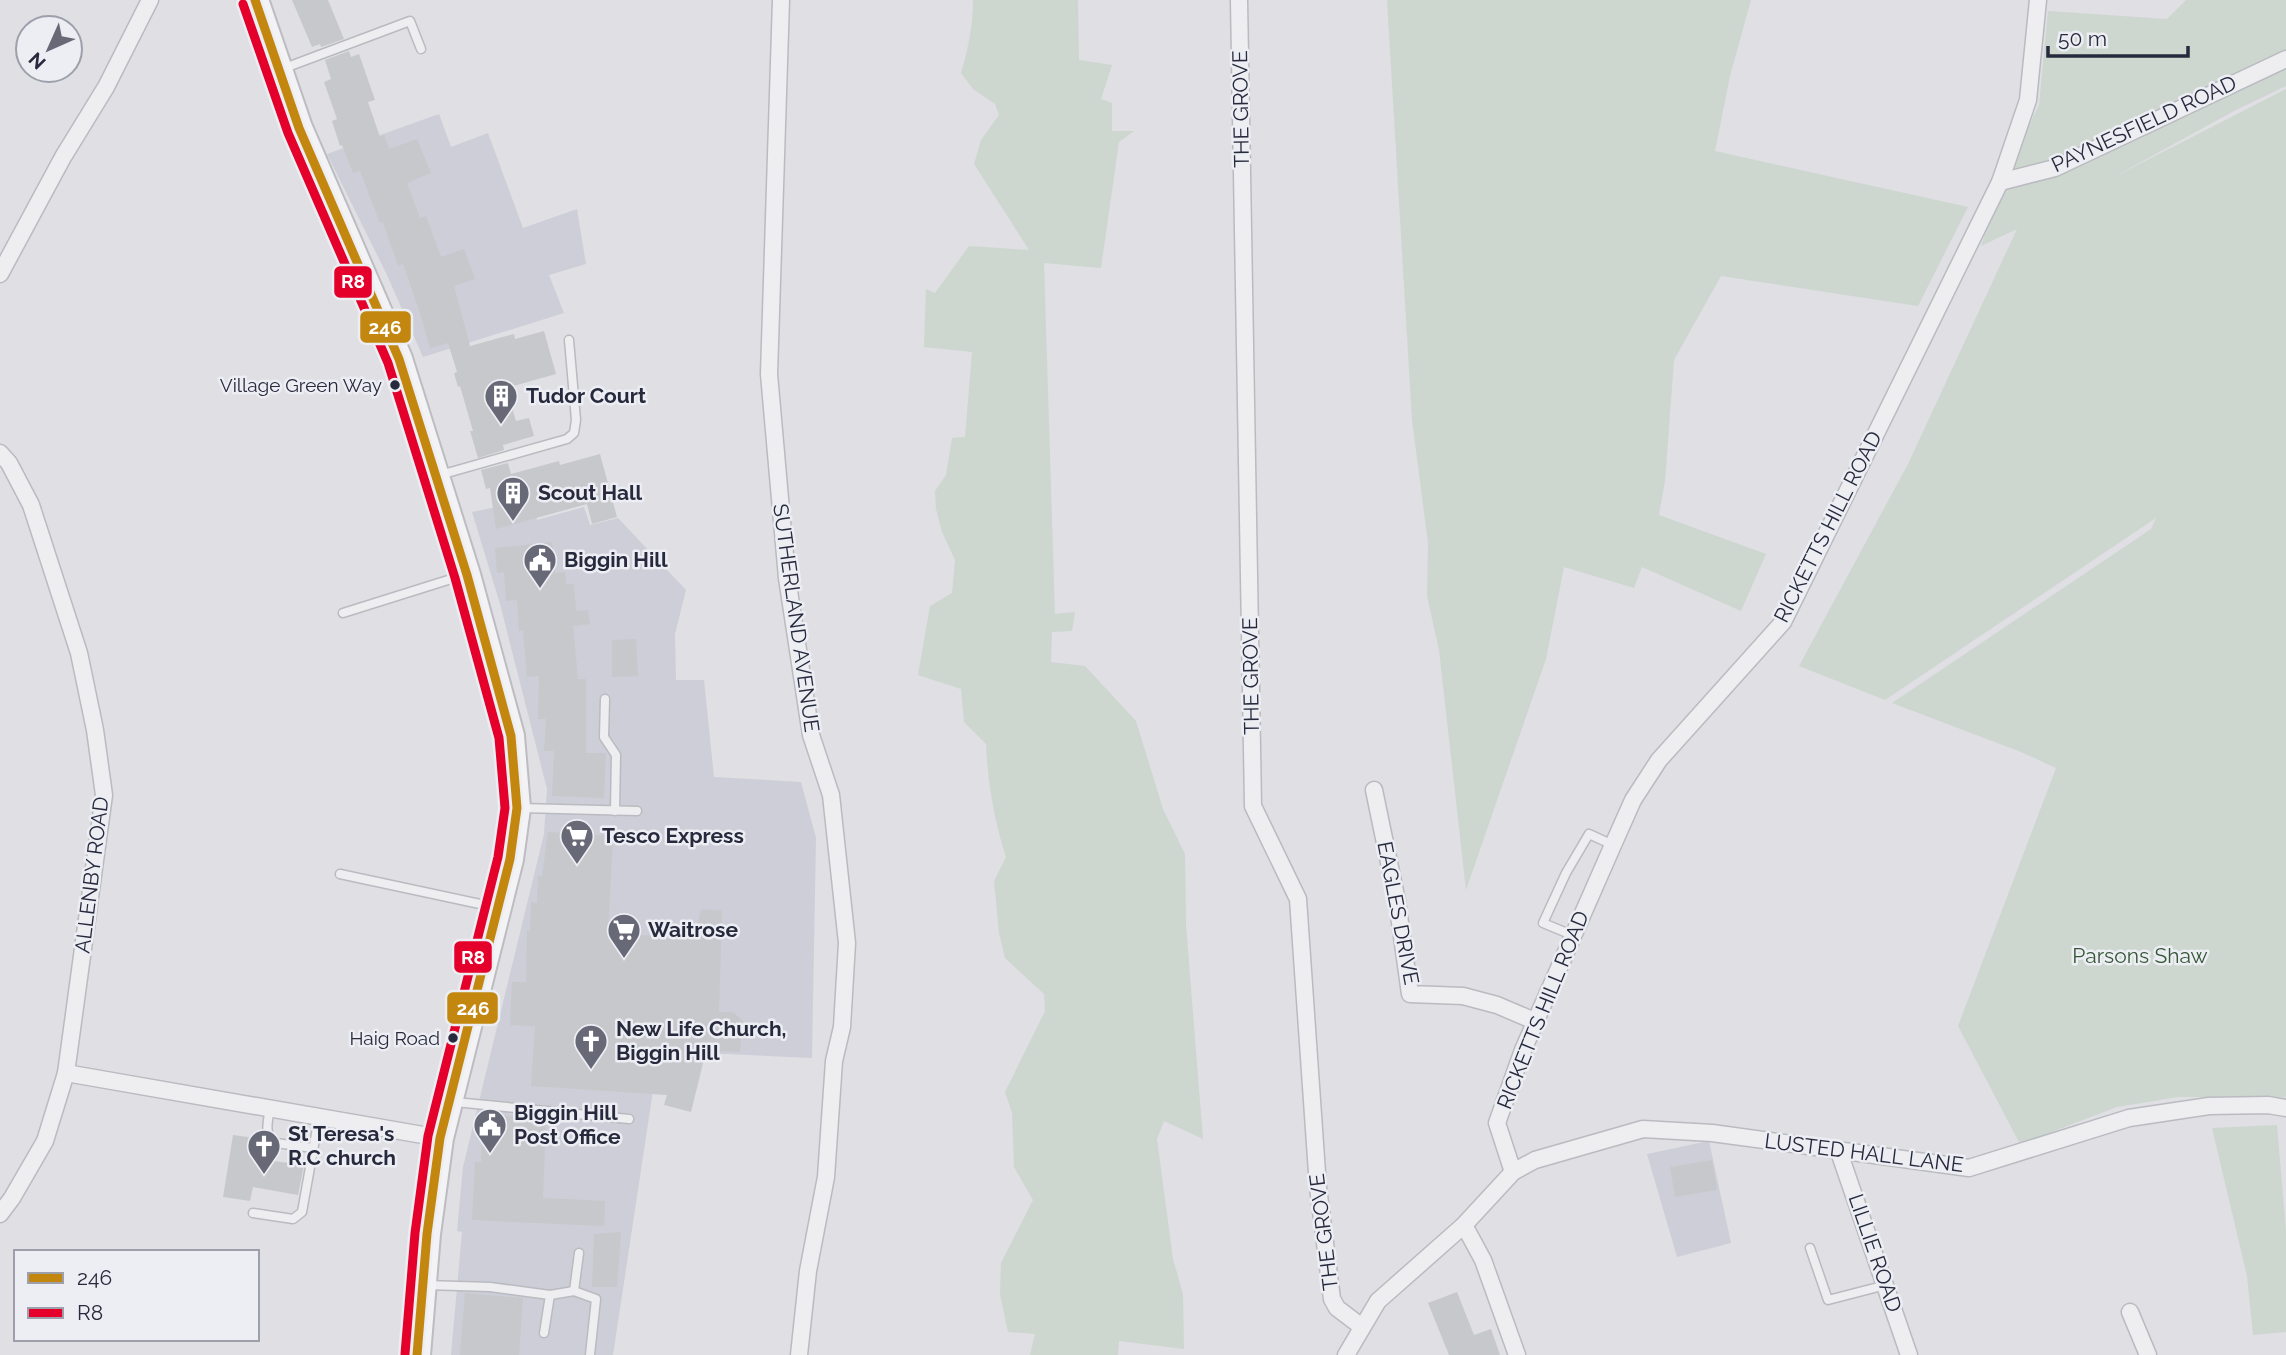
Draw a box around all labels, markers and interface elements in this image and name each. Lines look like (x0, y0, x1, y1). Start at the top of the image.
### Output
north arrow (14, 14, 84, 84)
scale bar (2048, 14, 2188, 58)
text: 50 m (2058, 26, 2107, 51)
text: N (24, 48, 50, 74)
street label: THE GROVE (1227, 50, 1254, 168)
street label: PAYNESFIELD ROAD (2047, 70, 2240, 177)
line badge: R8 (333, 265, 373, 299)
text: R8 (341, 270, 365, 292)
line badge: 246 (359, 310, 412, 344)
text: 246 (368, 316, 402, 338)
place label: Village Green Way (220, 374, 382, 396)
building icon: Tudor Court (482, 377, 520, 426)
marker: Village Green Way (388, 378, 402, 392)
place label: Tudor Court (526, 383, 646, 408)
street label: RICKETTS HILL ROAD (1768, 427, 1887, 627)
building icon: Scout Hall (494, 474, 532, 523)
place label: Scout Hall (538, 480, 643, 505)
street label: SUTHERLAND AVENUE (768, 502, 825, 734)
public building icon: Biggin Hill (521, 541, 559, 590)
place label: Biggin Hill (564, 547, 668, 572)
street label: THE GROVE (1237, 617, 1264, 735)
street label: ALLENBY ROAD (70, 795, 114, 955)
supermarket icon: Tesco Express (558, 817, 596, 866)
place label: Tesco Express (602, 823, 744, 848)
street label: EAGLES DRIVE (1372, 839, 1425, 987)
street label: RICKETTS HILL ROAD (1491, 907, 1594, 1113)
supermarket icon: Waitrose (605, 911, 643, 960)
place label: Waitrose (648, 917, 738, 942)
line badge: R8 (453, 940, 493, 974)
park label: Parsons Shaw (2072, 943, 2208, 968)
text: R8 (461, 946, 485, 968)
line badge: 246 (446, 991, 499, 1025)
text: 246 (456, 997, 490, 1019)
place label: New Life Church, Biggin Hill (616, 1016, 787, 1065)
church icon: New Life Church, Biggin Hill (572, 1022, 610, 1071)
place label: Haig Road (349, 1027, 440, 1049)
marker: Haig Road (446, 1031, 460, 1045)
place label: Biggin Hill Post Office (514, 1100, 621, 1149)
public building icon: Biggin Hill Post Office (471, 1106, 509, 1155)
place label: St Teresa's R.C church (288, 1121, 396, 1170)
church icon: St Teresa's R.C church (245, 1127, 283, 1176)
street label: LUSTED HALL LANE (1763, 1128, 1965, 1177)
street label: THE GROVE (1304, 1172, 1343, 1292)
street label: LILLIE ROAD (1844, 1190, 1907, 1315)
legend (14, 1250, 259, 1341)
text: 246 (77, 1265, 112, 1290)
text: R8 (77, 1300, 103, 1325)

